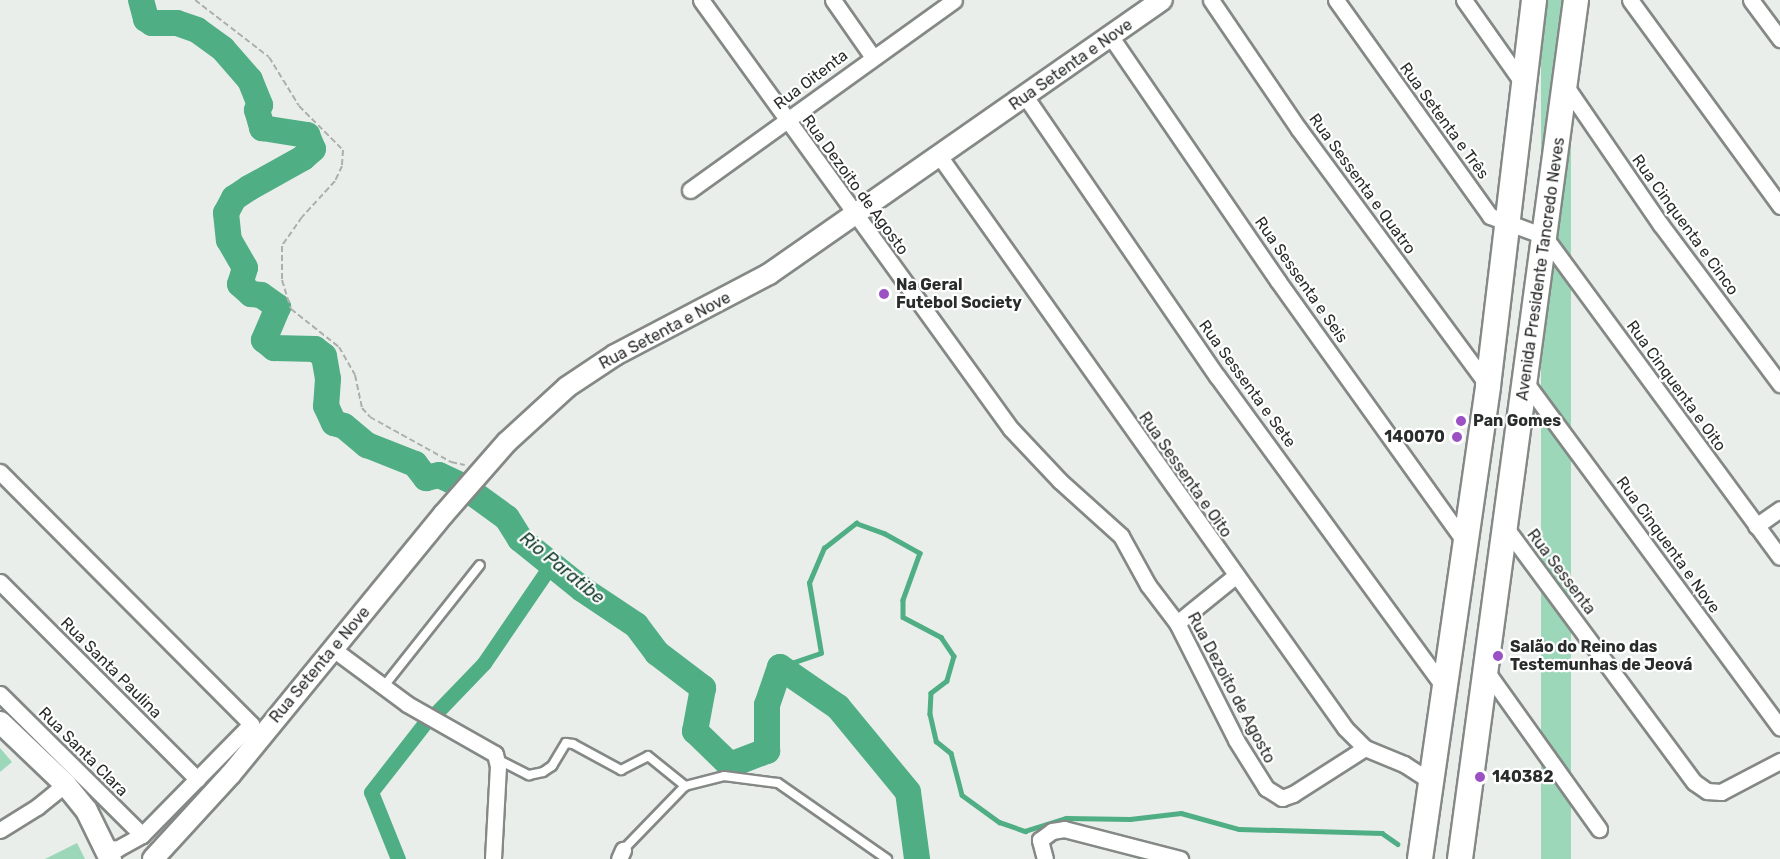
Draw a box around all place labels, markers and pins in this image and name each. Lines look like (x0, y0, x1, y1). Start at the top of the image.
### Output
place label: Na Geral Futebol Society (896, 275, 1022, 313)
marker: Na Geral Futebol Society (877, 287, 891, 301)
place label: Pan Gomes (1473, 411, 1561, 431)
marker: Pan Gomes (1454, 414, 1468, 428)
place label: 140070 (1384, 427, 1445, 447)
marker: 140070 (1450, 430, 1464, 444)
place label: Salão do Reino das Testemunhas de Jeová (1510, 637, 1693, 675)
marker: Salão do Reino das Testemunhas de Jeová (1491, 649, 1505, 663)
place label: 140382 (1492, 767, 1554, 787)
marker: 140382 (1473, 770, 1487, 784)

